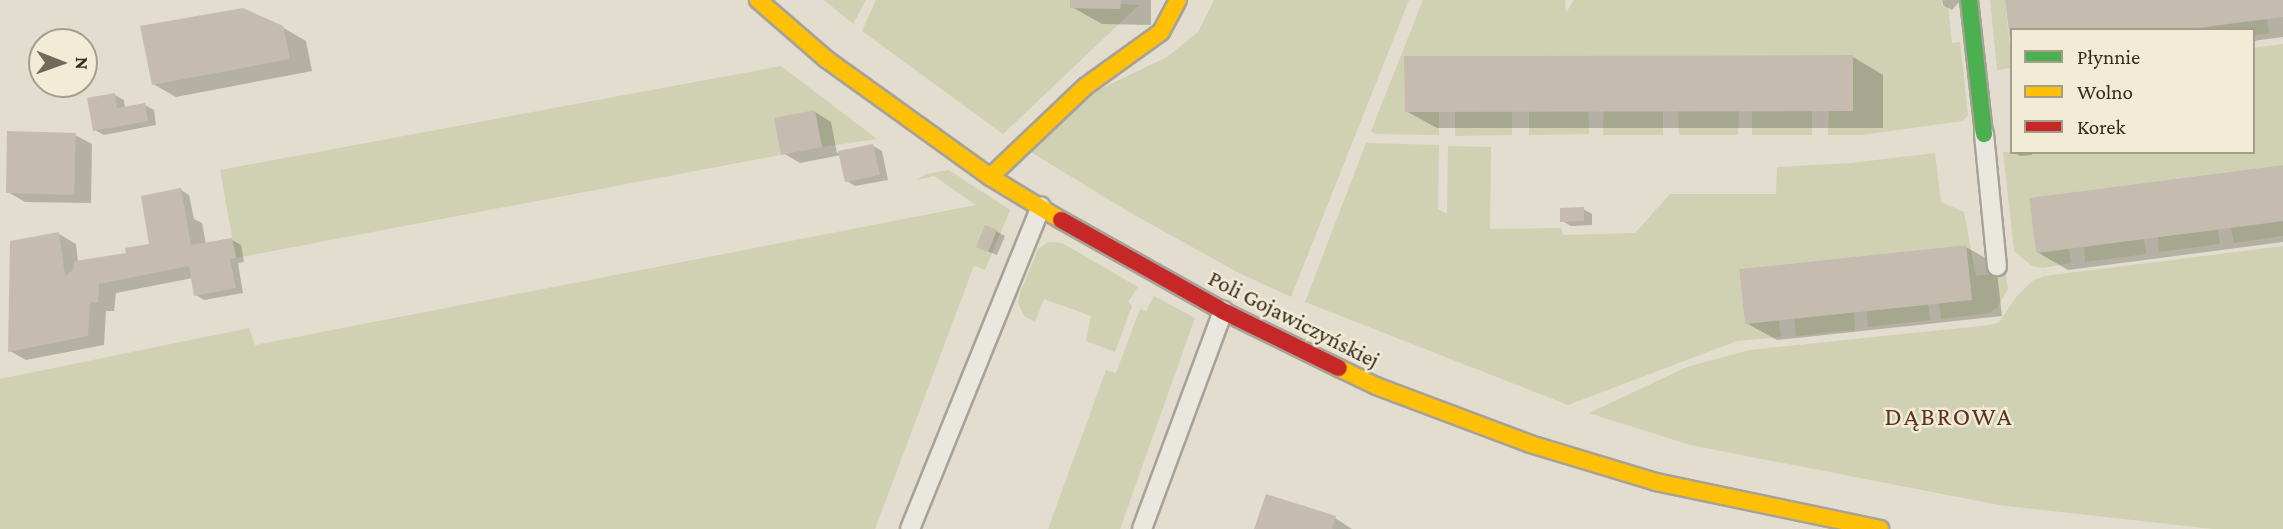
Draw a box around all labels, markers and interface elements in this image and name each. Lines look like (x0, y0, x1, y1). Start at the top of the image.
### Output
north arrow (28, 28, 98, 98)
legend (2010, 28, 2255, 154)
text: Płynnie (2077, 45, 2140, 69)
text: N (72, 57, 93, 70)
text: Wolno (2077, 80, 2133, 104)
text: Korek (2077, 115, 2126, 139)
street label: Poli Gojawiczyńskiej (1204, 264, 1384, 374)
district label: DĄBROWA (1885, 401, 2013, 433)

